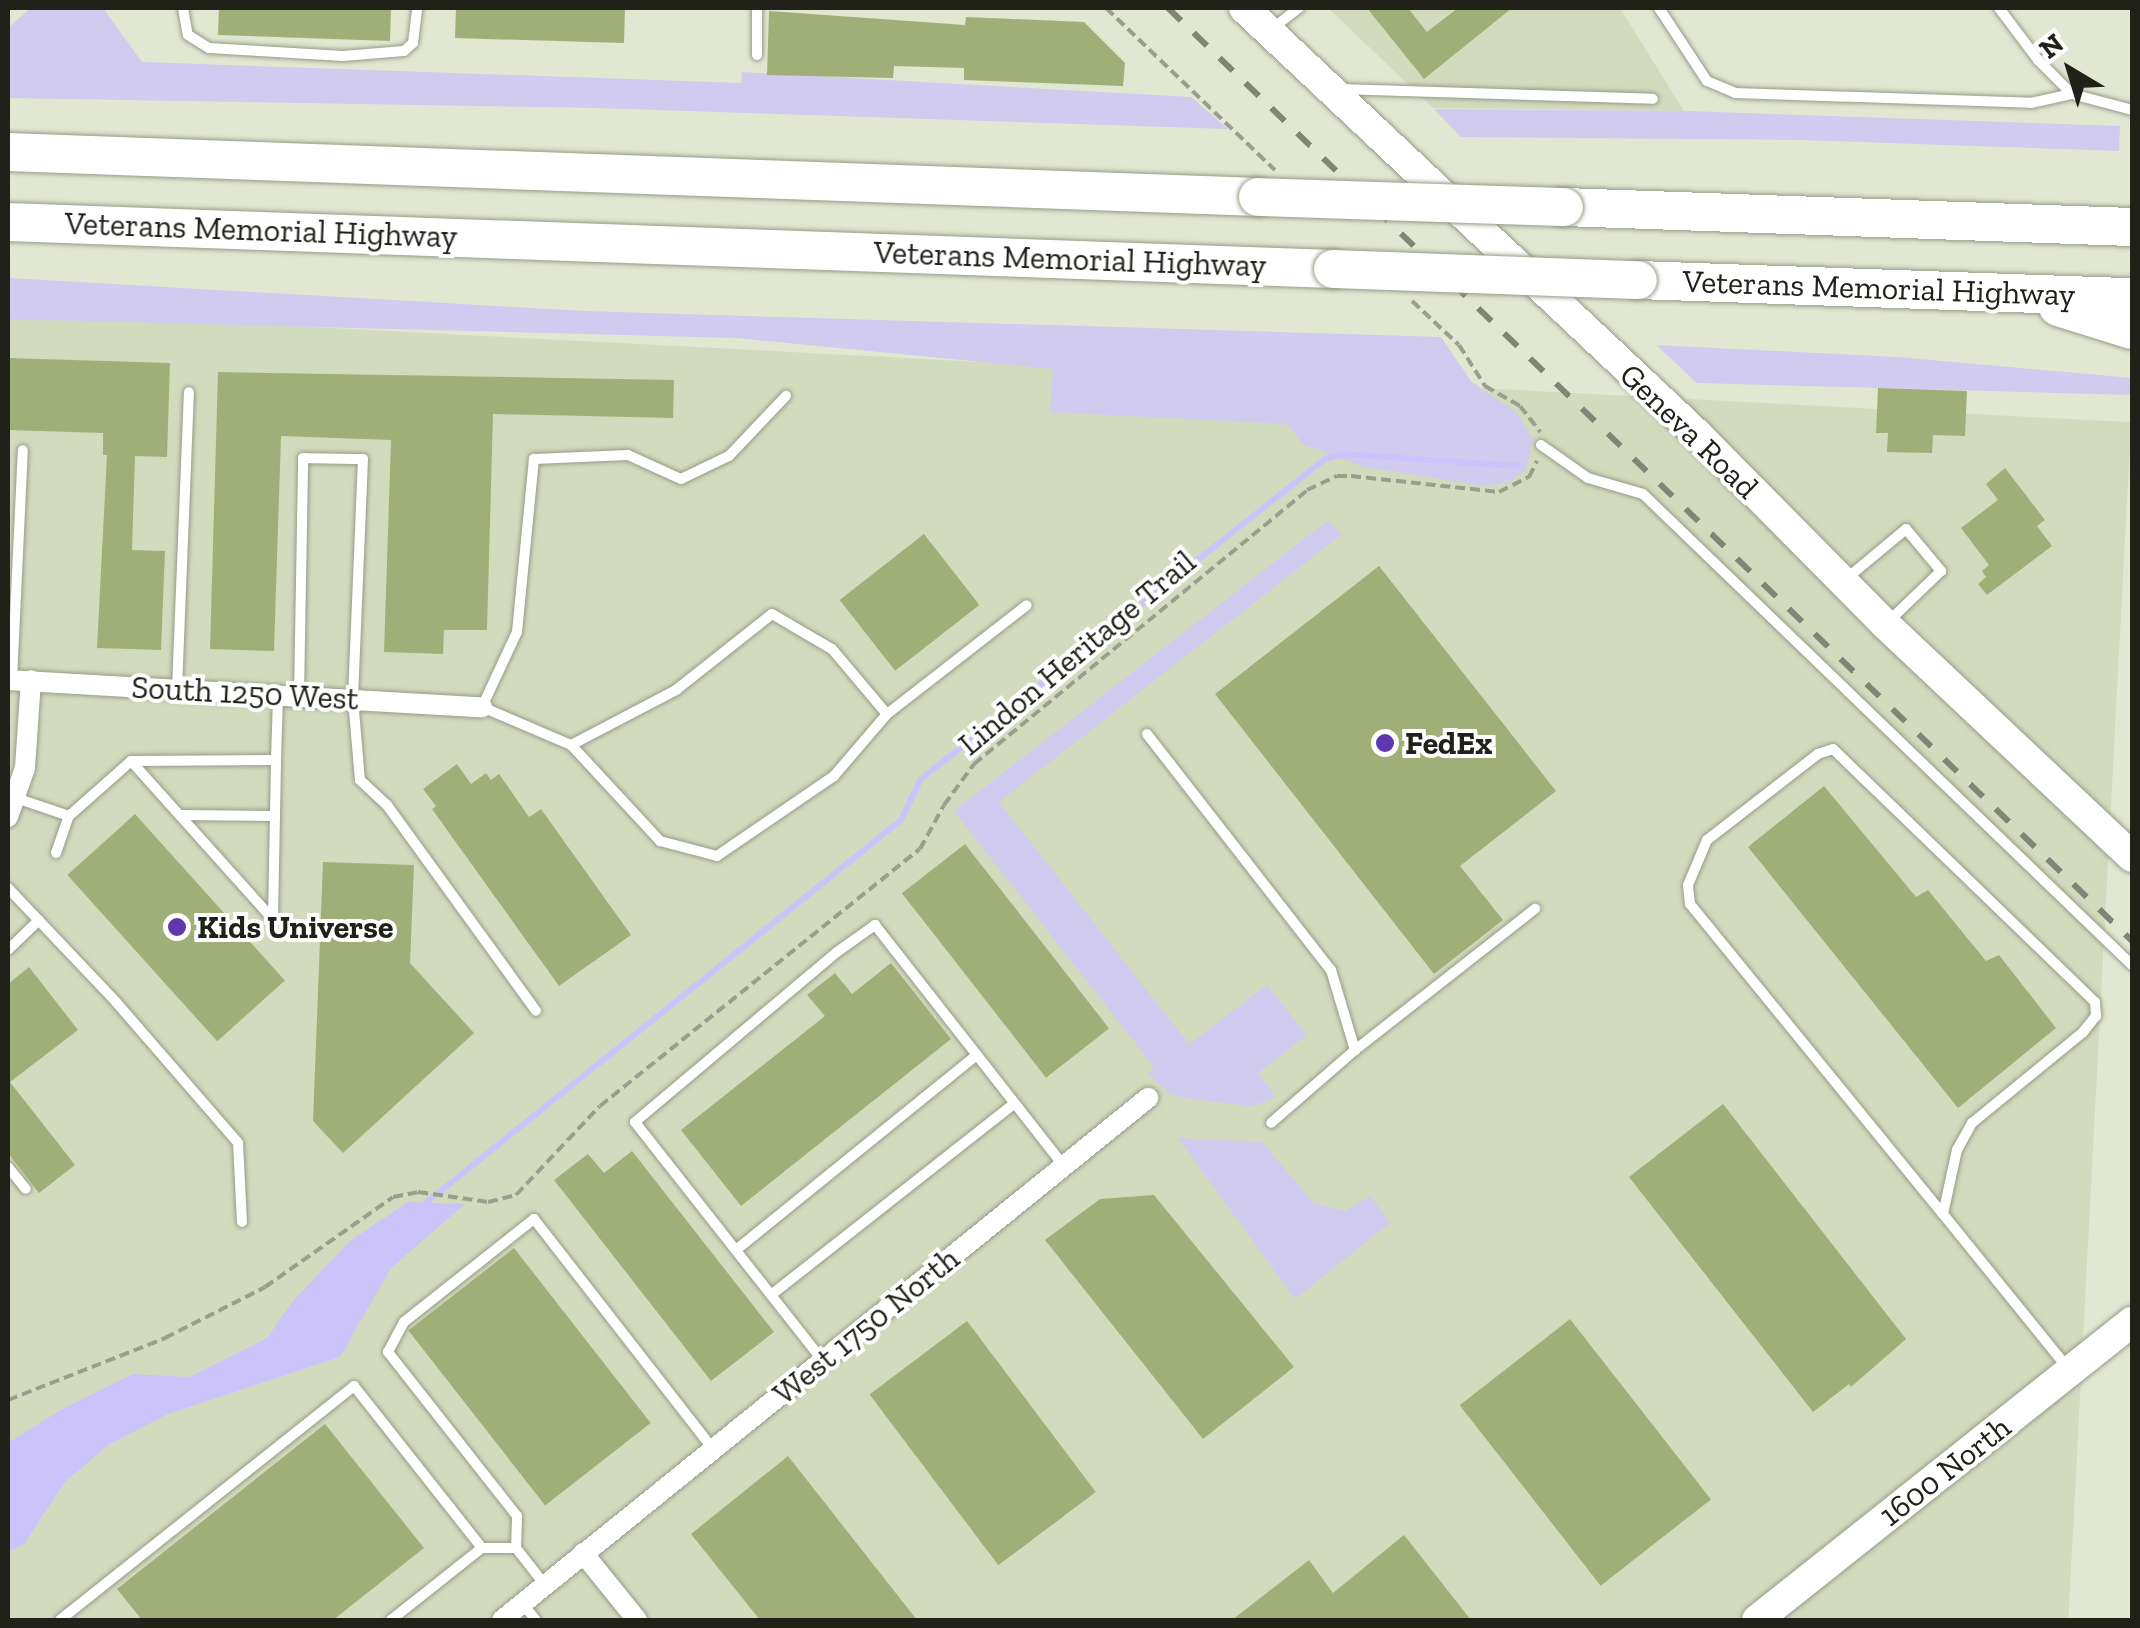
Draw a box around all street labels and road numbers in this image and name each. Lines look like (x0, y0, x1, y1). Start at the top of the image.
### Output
street label: Veterans Memorial Highway (64, 204, 458, 256)
street label: Veterans Memorial Highway (873, 233, 1267, 285)
street label: Veterans Memorial Highway (1682, 262, 2076, 314)
street label: Geneva Road (1612, 355, 1766, 507)
street label: Lindon Heritage Trail (950, 542, 1204, 764)
street label: South 1250 West (130, 668, 360, 718)
street label: West 1750 North (765, 1239, 967, 1413)
street label: 1600 North (1872, 1408, 2018, 1534)

